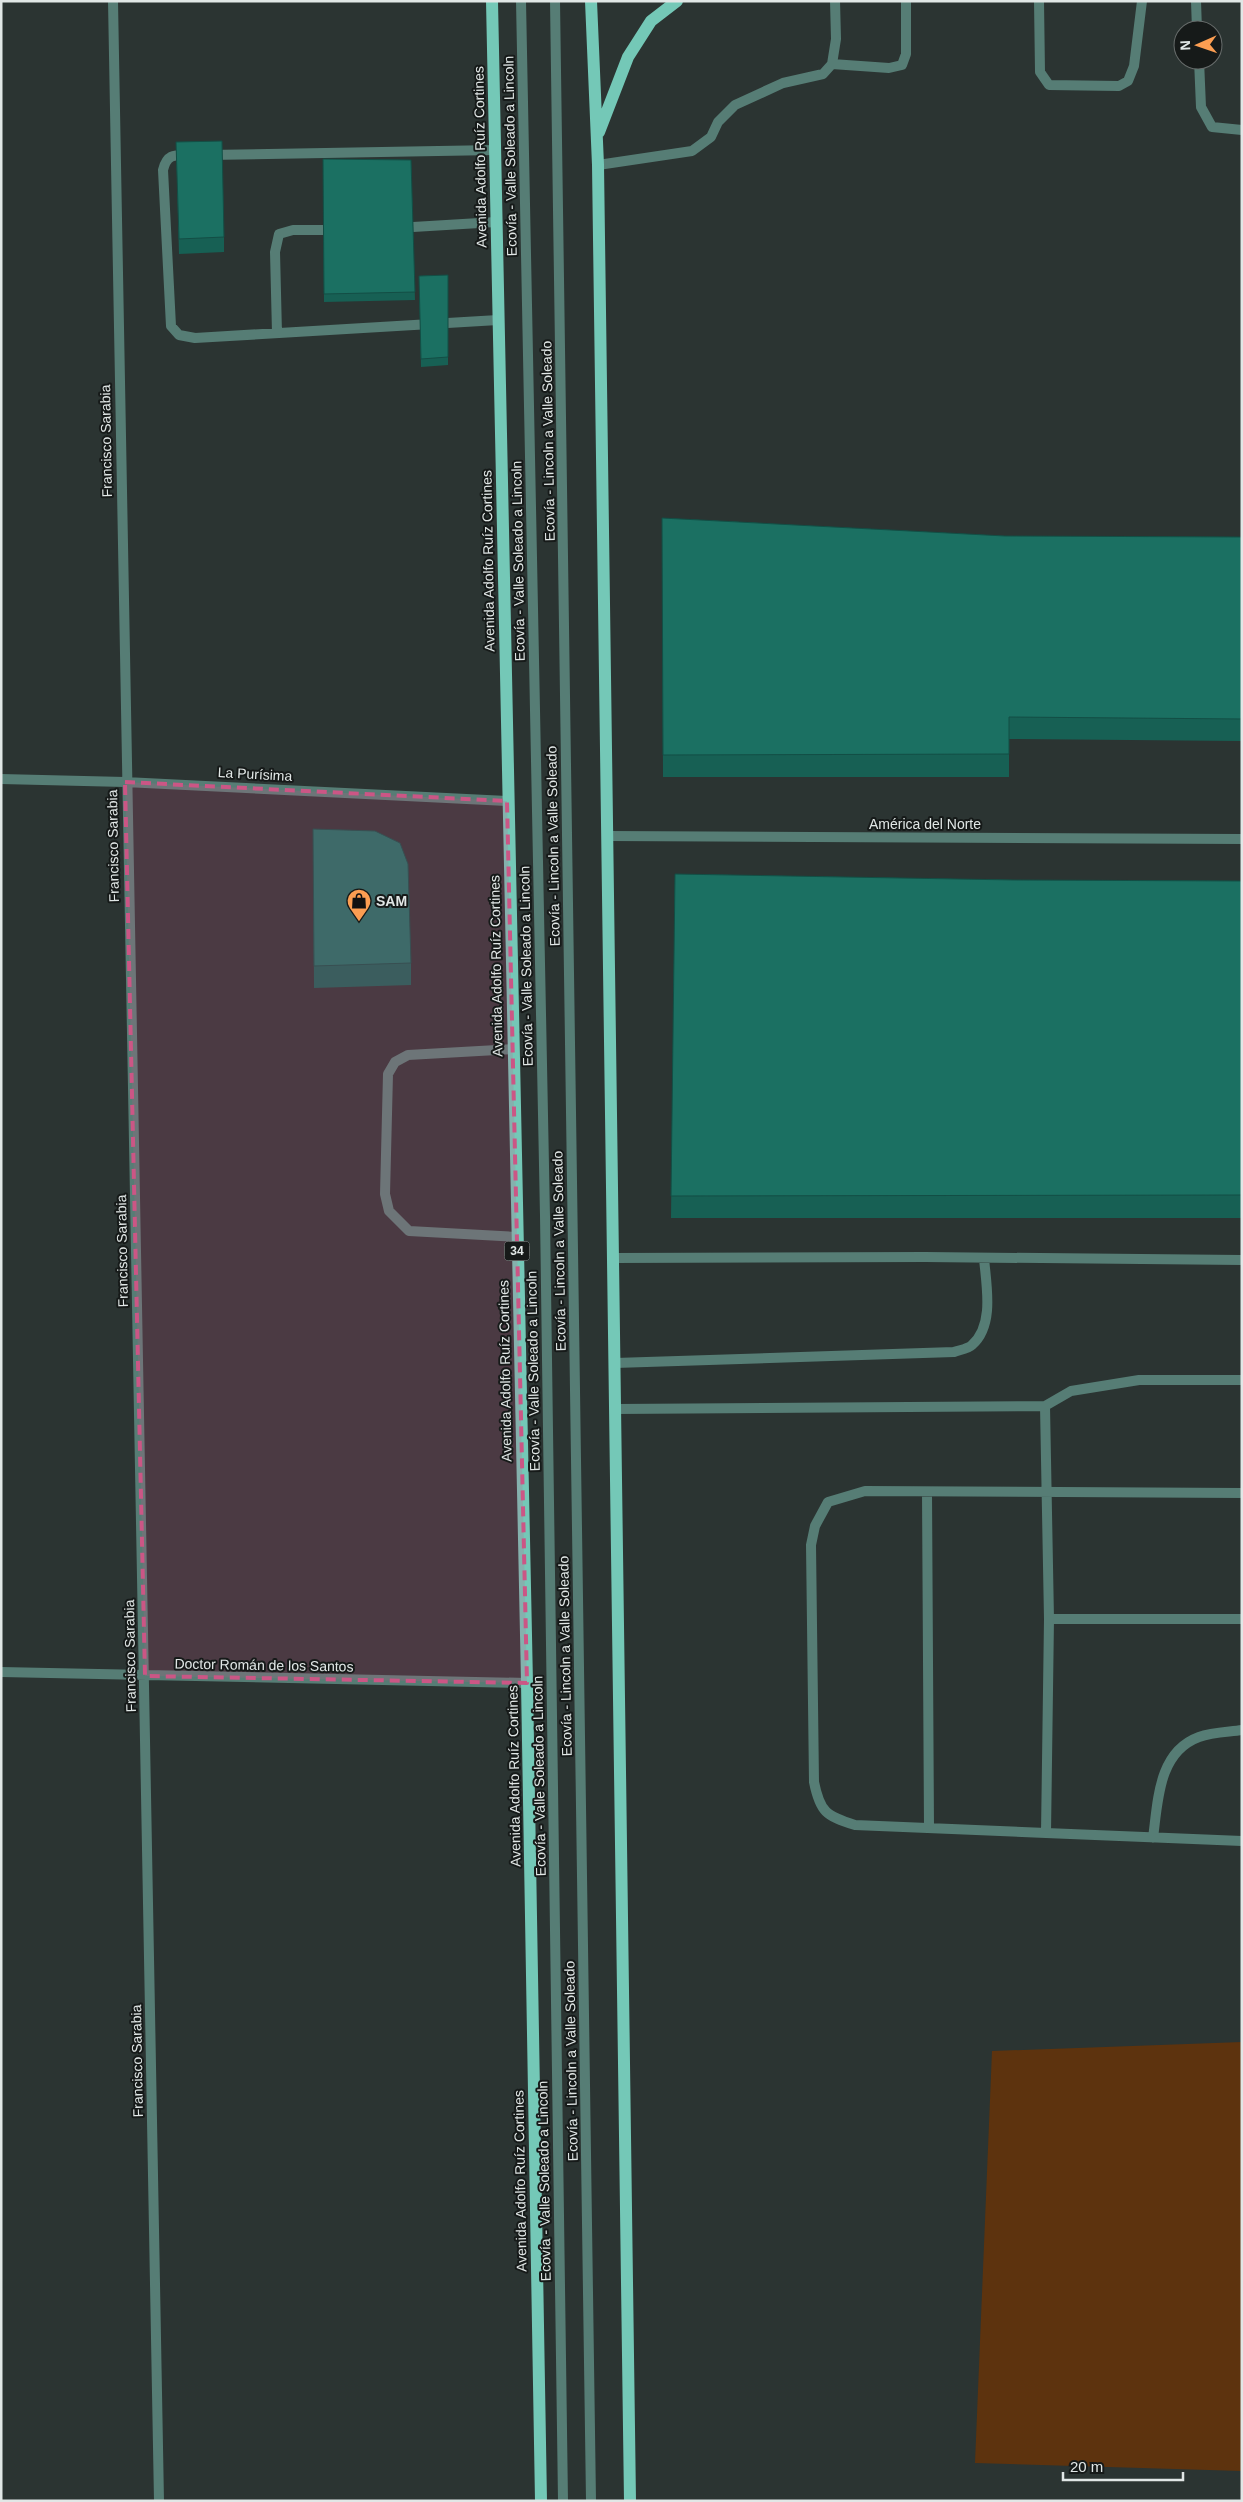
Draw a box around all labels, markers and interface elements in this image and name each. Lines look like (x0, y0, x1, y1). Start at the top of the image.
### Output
north arrow (1173, 20, 1223, 70)
text: N (1177, 40, 1193, 51)
street label: Ecovía - Valle Soleado a Lincoln (500, 56, 520, 256)
street label: Avenida Adolfo Ruíz Cortines (470, 66, 490, 248)
street label: Ecovía - Lincoln a Valle Soleado (538, 340, 558, 541)
street label: Francisco Sarabia (97, 384, 115, 498)
street label: Ecovía - Valle Soleado a Lincoln (508, 461, 528, 661)
street label: Avenida Adolfo Ruíz Cortines (478, 470, 498, 652)
street label: Ecovía - Lincoln a Valle Soleado (543, 745, 563, 946)
street label: La Purísima (217, 764, 293, 784)
street label: Francisco Sarabia (104, 789, 122, 903)
street label: América del Norte (869, 816, 981, 832)
street label: Ecovía - Valle Soleado a Lincoln (516, 866, 536, 1066)
street label: Avenida Adolfo Ruíz Cortines (486, 875, 506, 1057)
shop icon: SAM (346, 888, 372, 922)
place label: SAM (376, 893, 407, 909)
street label: Ecovía - Lincoln a Valle Soleado (549, 1150, 569, 1351)
street label: Francisco Sarabia (113, 1194, 131, 1308)
road number: 34 (504, 1242, 530, 1260)
street label: Ecovía - Valle Soleado a Lincoln (523, 1271, 543, 1471)
street label: Avenida Adolfo Ruíz Cortines (495, 1280, 515, 1462)
street label: Ecovía - Lincoln a Valle Soleado (555, 1555, 575, 1756)
street label: Francisco Sarabia (121, 1599, 139, 1713)
street label: Doctor Román de los Santos (174, 1655, 354, 1675)
street label: Ecovía - Valle Soleado a Lincoln (529, 1676, 549, 1876)
street label: Avenida Adolfo Ruíz Cortines (504, 1685, 524, 1867)
street label: Ecovía - Lincoln a Valle Soleado (561, 1960, 581, 2161)
street label: Francisco Sarabia (128, 2004, 146, 2118)
street label: Ecovía - Valle Soleado a Lincoln (534, 2081, 554, 2281)
street label: Avenida Adolfo Ruíz Cortines (510, 2090, 530, 2272)
scale bar (1063, 2450, 1183, 2482)
text: 20 m (1070, 2458, 1103, 2475)

